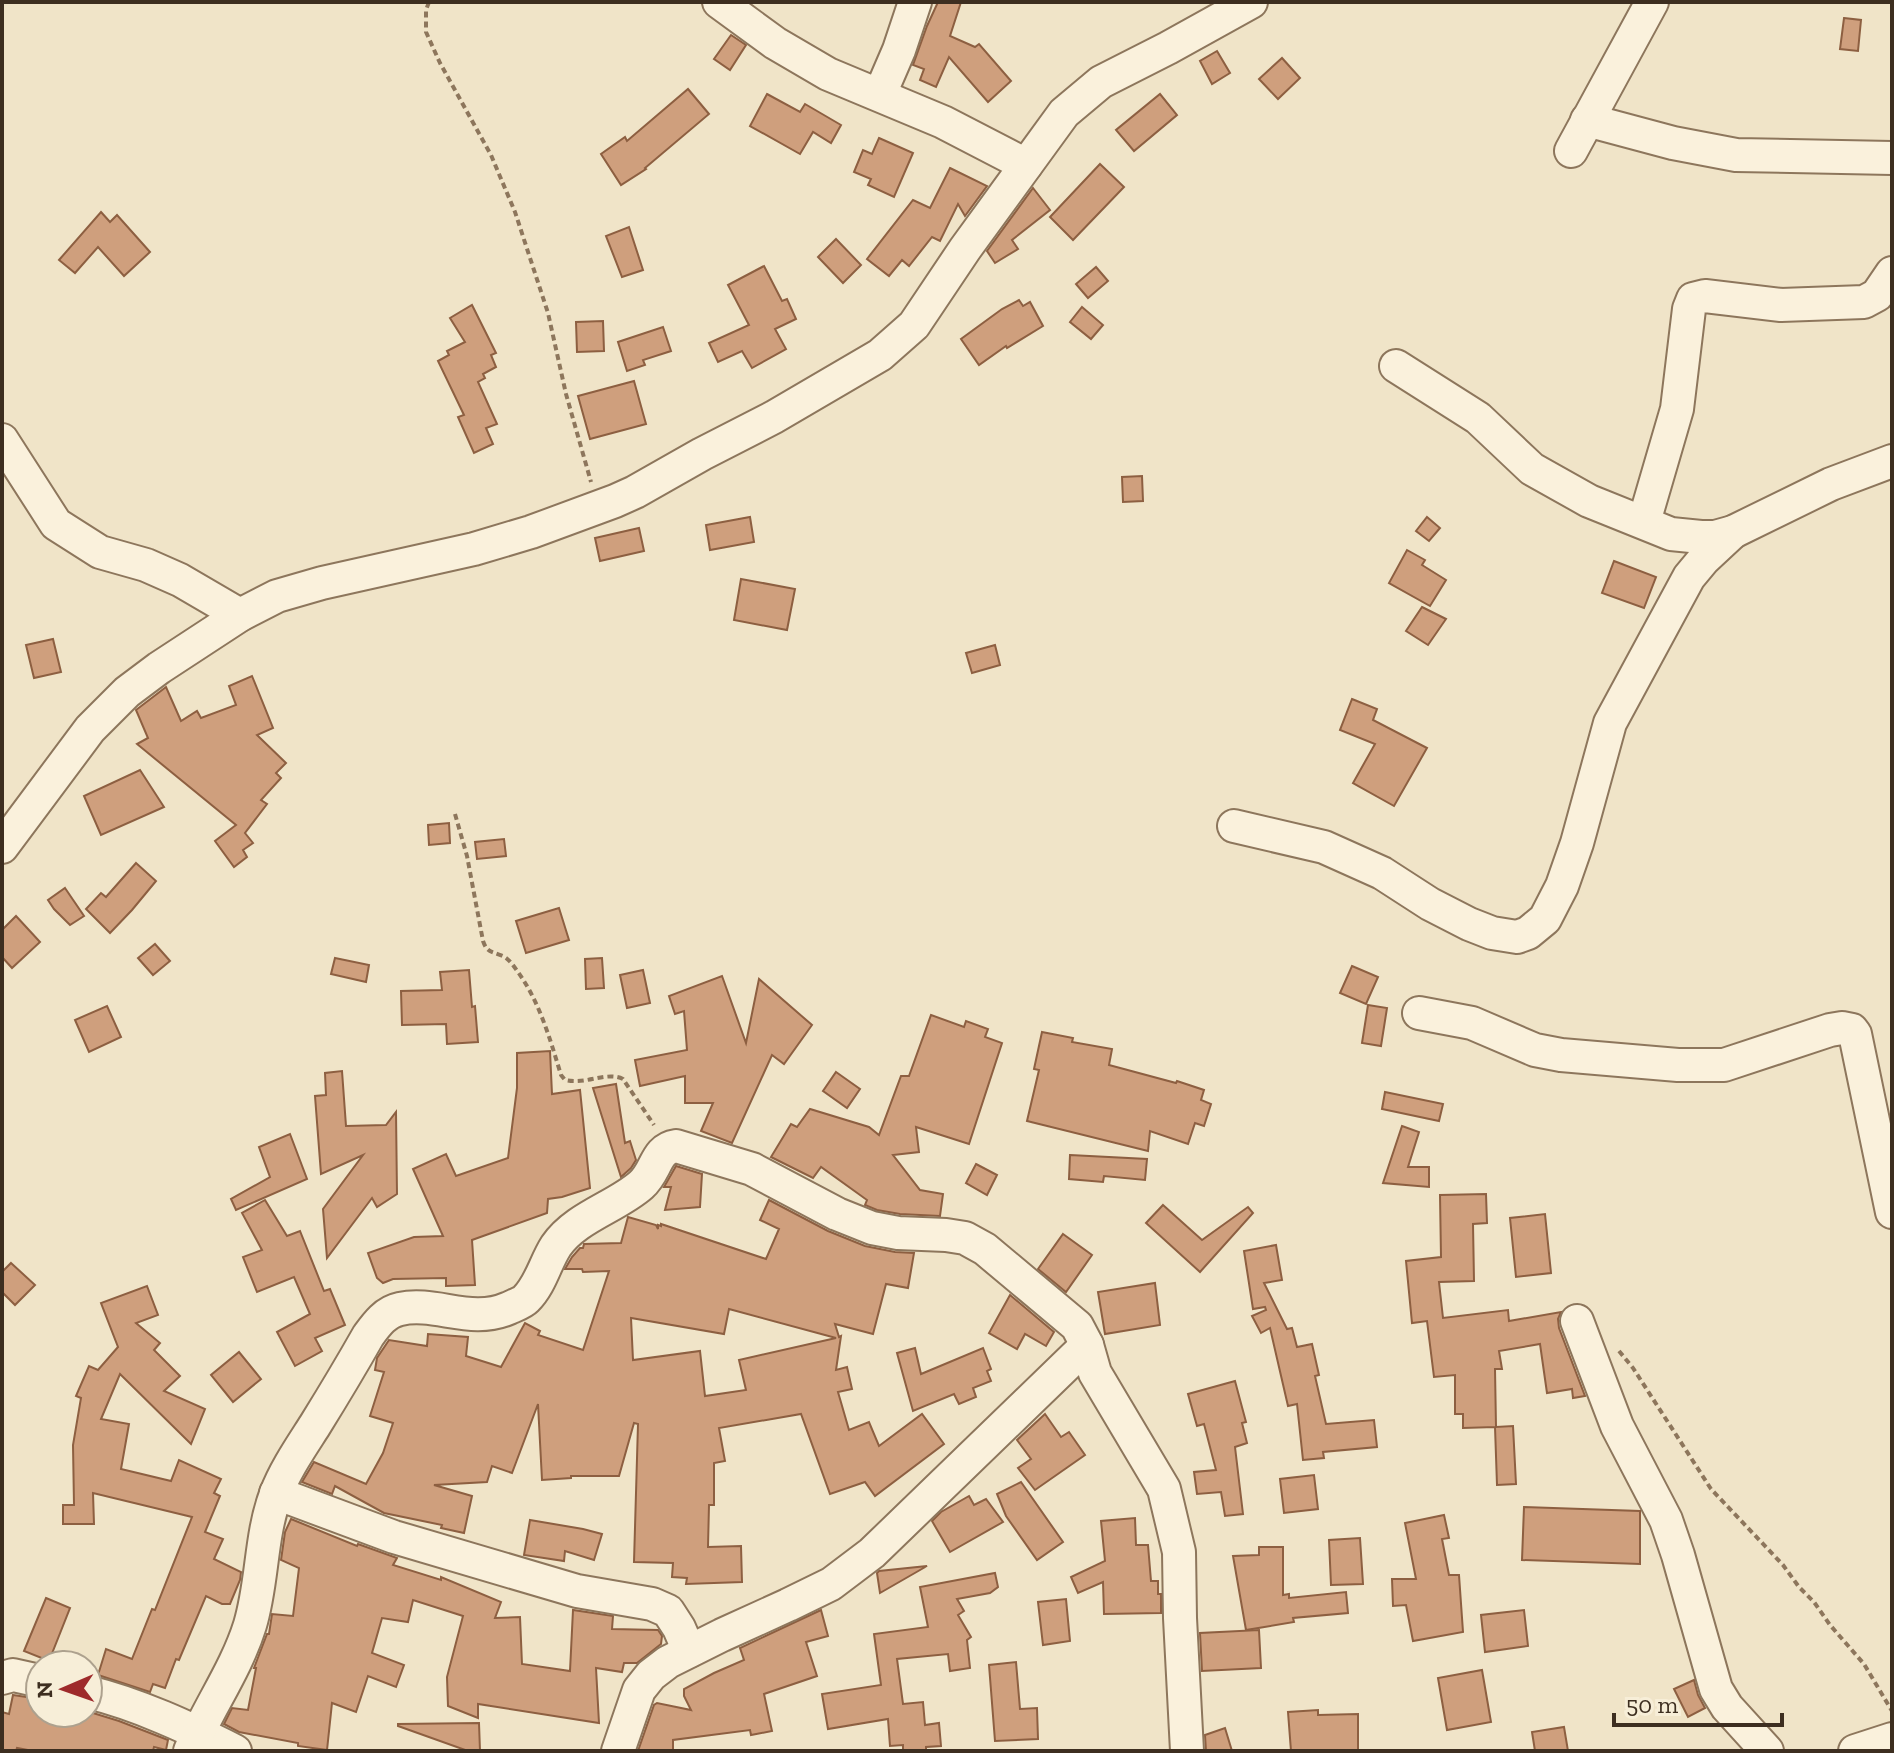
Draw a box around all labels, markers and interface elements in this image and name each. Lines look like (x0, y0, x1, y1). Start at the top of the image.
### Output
north arrow (24, 1649, 104, 1729)
scale bar (1614, 1677, 1782, 1727)
text: N (31, 1681, 58, 1699)
text: 50 m (1626, 1690, 1679, 1719)

